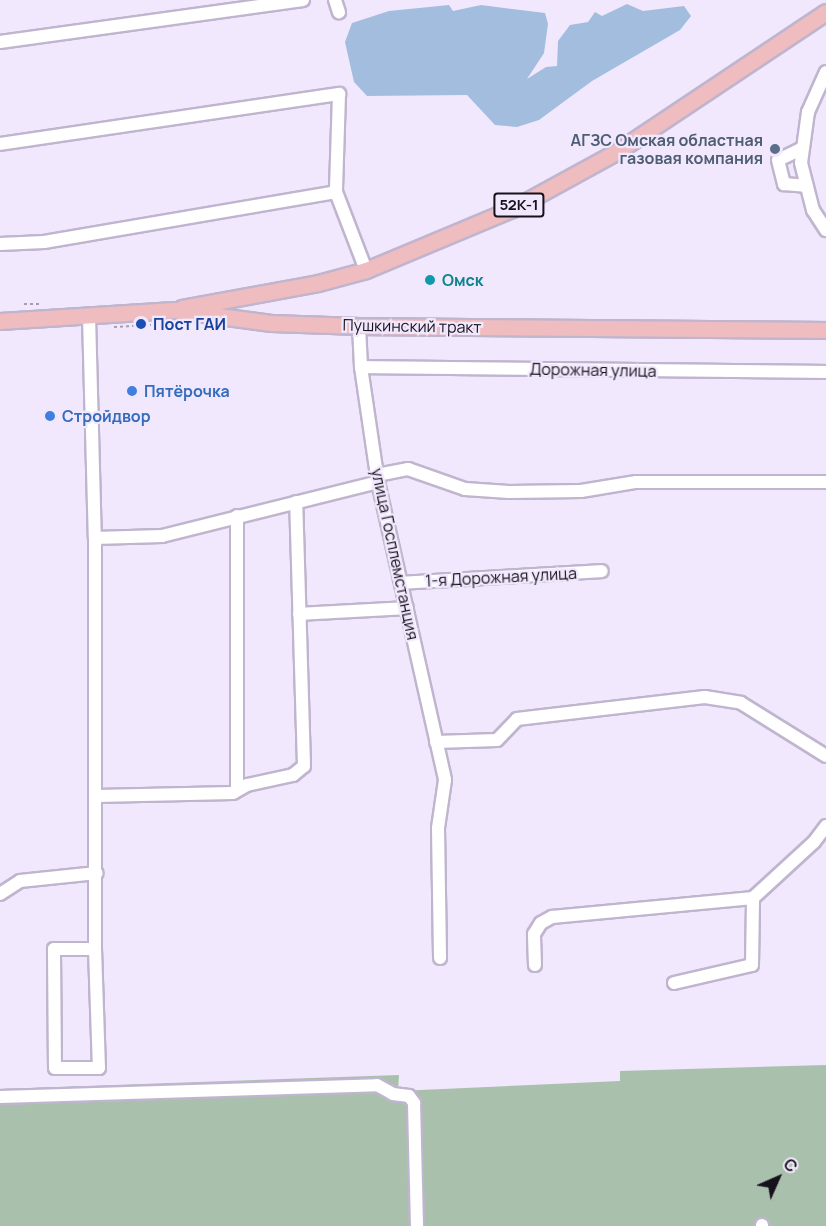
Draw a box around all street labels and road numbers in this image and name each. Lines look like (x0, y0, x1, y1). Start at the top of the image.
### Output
road number: 52К-1 (492, 193, 546, 217)
street label: Пушкинский тракт (342, 315, 482, 337)
street label: Дорожная улица (529, 359, 657, 381)
street label: улица Госплемстанция (367, 466, 423, 642)
street label: 1-я Дорожная улица (425, 563, 577, 591)

